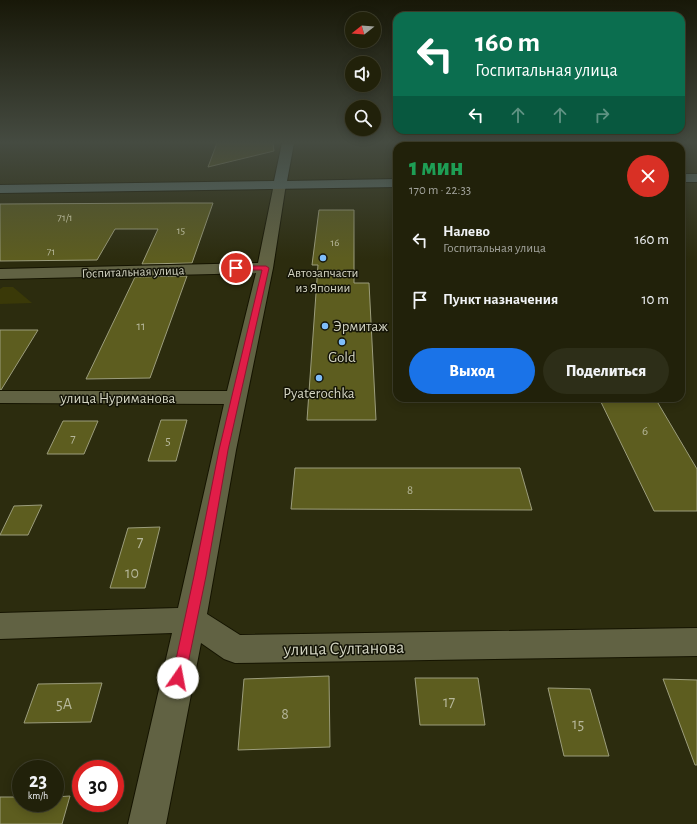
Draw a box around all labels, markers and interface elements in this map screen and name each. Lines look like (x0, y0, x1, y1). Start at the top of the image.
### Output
north arrow (345, 12, 381, 48)
map controls (345, 12, 381, 136)
icon: left (409, 28, 461, 80)
text: 160 m (475, 29, 540, 57)
button: sound (345, 56, 381, 92)
text: Госпитальная улица (475, 62, 618, 80)
button: search (345, 100, 381, 136)
icon: left (465, 104, 487, 126)
icon: ahead (507, 104, 529, 126)
icon: ahead (549, 104, 571, 126)
icon: right (591, 104, 613, 126)
button: close (627, 155, 669, 197)
text: 1 мин (409, 156, 463, 180)
text: 170 m · 22:33 (409, 184, 471, 197)
house number: 71/1 (57, 212, 73, 223)
text: Налево (443, 224, 490, 239)
house number: 15 (177, 225, 186, 236)
icon: left (409, 229, 431, 251)
text: 160 m (634, 232, 669, 247)
house number: 16 (331, 237, 339, 248)
text: Госпитальная улица (443, 242, 546, 255)
house number: 71 (47, 246, 55, 257)
pin (219, 251, 253, 285)
marker: Автозапчасти из Японии (318, 253, 328, 263)
icon: arrive (225, 257, 247, 279)
street label: Госпитальная улица (81, 264, 185, 281)
place label: Автозапчасти из Японии (288, 267, 358, 295)
icon: arrive (409, 289, 431, 311)
text: Пункт назначения (443, 292, 558, 307)
text: 10 m (641, 292, 669, 307)
place label: Эрмитаж (333, 319, 388, 334)
house number: 11 (137, 320, 145, 333)
marker: Эрмитаж (320, 321, 330, 331)
marker: Gold (337, 337, 347, 347)
button: Выход (409, 348, 535, 394)
button: Поделиться (543, 348, 669, 394)
place label: Gold (328, 350, 356, 365)
marker: Pyaterochka (314, 373, 324, 383)
place label: Pyaterochka (283, 386, 355, 401)
street label: улица Нуриманова (60, 391, 176, 406)
house number: 6 (642, 425, 648, 438)
house number: 7 (70, 432, 76, 445)
house number: 5 (165, 435, 171, 448)
house number: 8 (407, 484, 413, 497)
house number: 7 (137, 534, 144, 550)
house number: 10 (125, 565, 139, 581)
street label: улица Султанова (283, 639, 405, 659)
position arrow (157, 657, 199, 699)
house number: 17 (443, 694, 455, 710)
house number: 5А (56, 696, 73, 712)
house number: 8 (281, 706, 289, 722)
house number: 15 (572, 716, 584, 732)
speed limit sign: 30 (72, 760, 124, 812)
text: 23 (29, 771, 47, 791)
text: km/h (28, 791, 48, 801)

